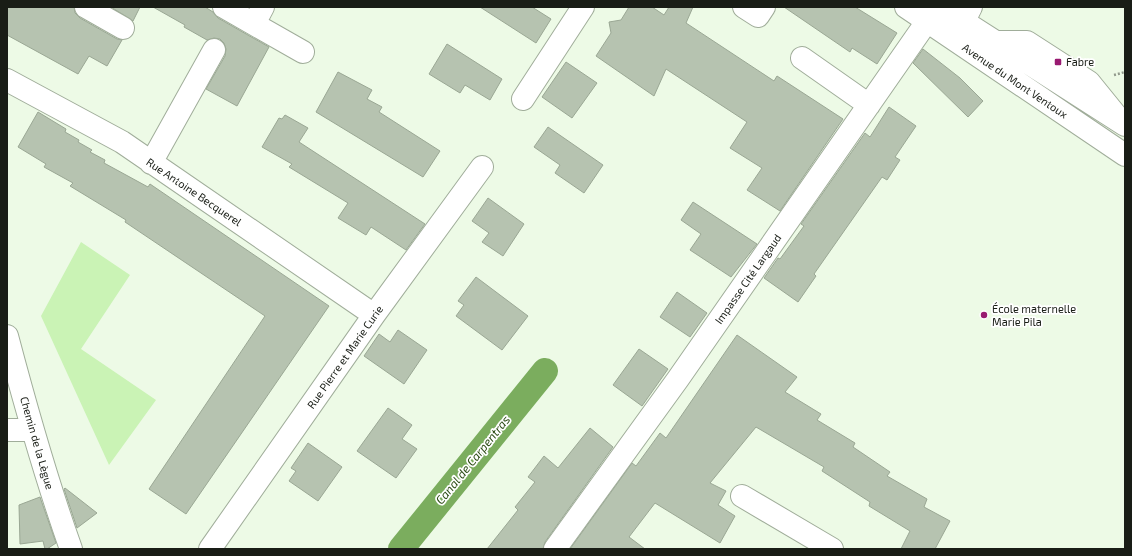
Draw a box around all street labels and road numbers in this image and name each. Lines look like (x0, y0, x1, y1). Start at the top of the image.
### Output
street label: Avenue du Mont Ventoux (960, 40, 1071, 121)
street label: Rue Antoine Becquerel (144, 155, 245, 229)
street label: Impasse Cité Largaud (712, 231, 784, 326)
street label: Rue Pierre et Marie Curie (304, 303, 385, 411)
street label: Chemin de la Lègue (18, 395, 57, 491)

